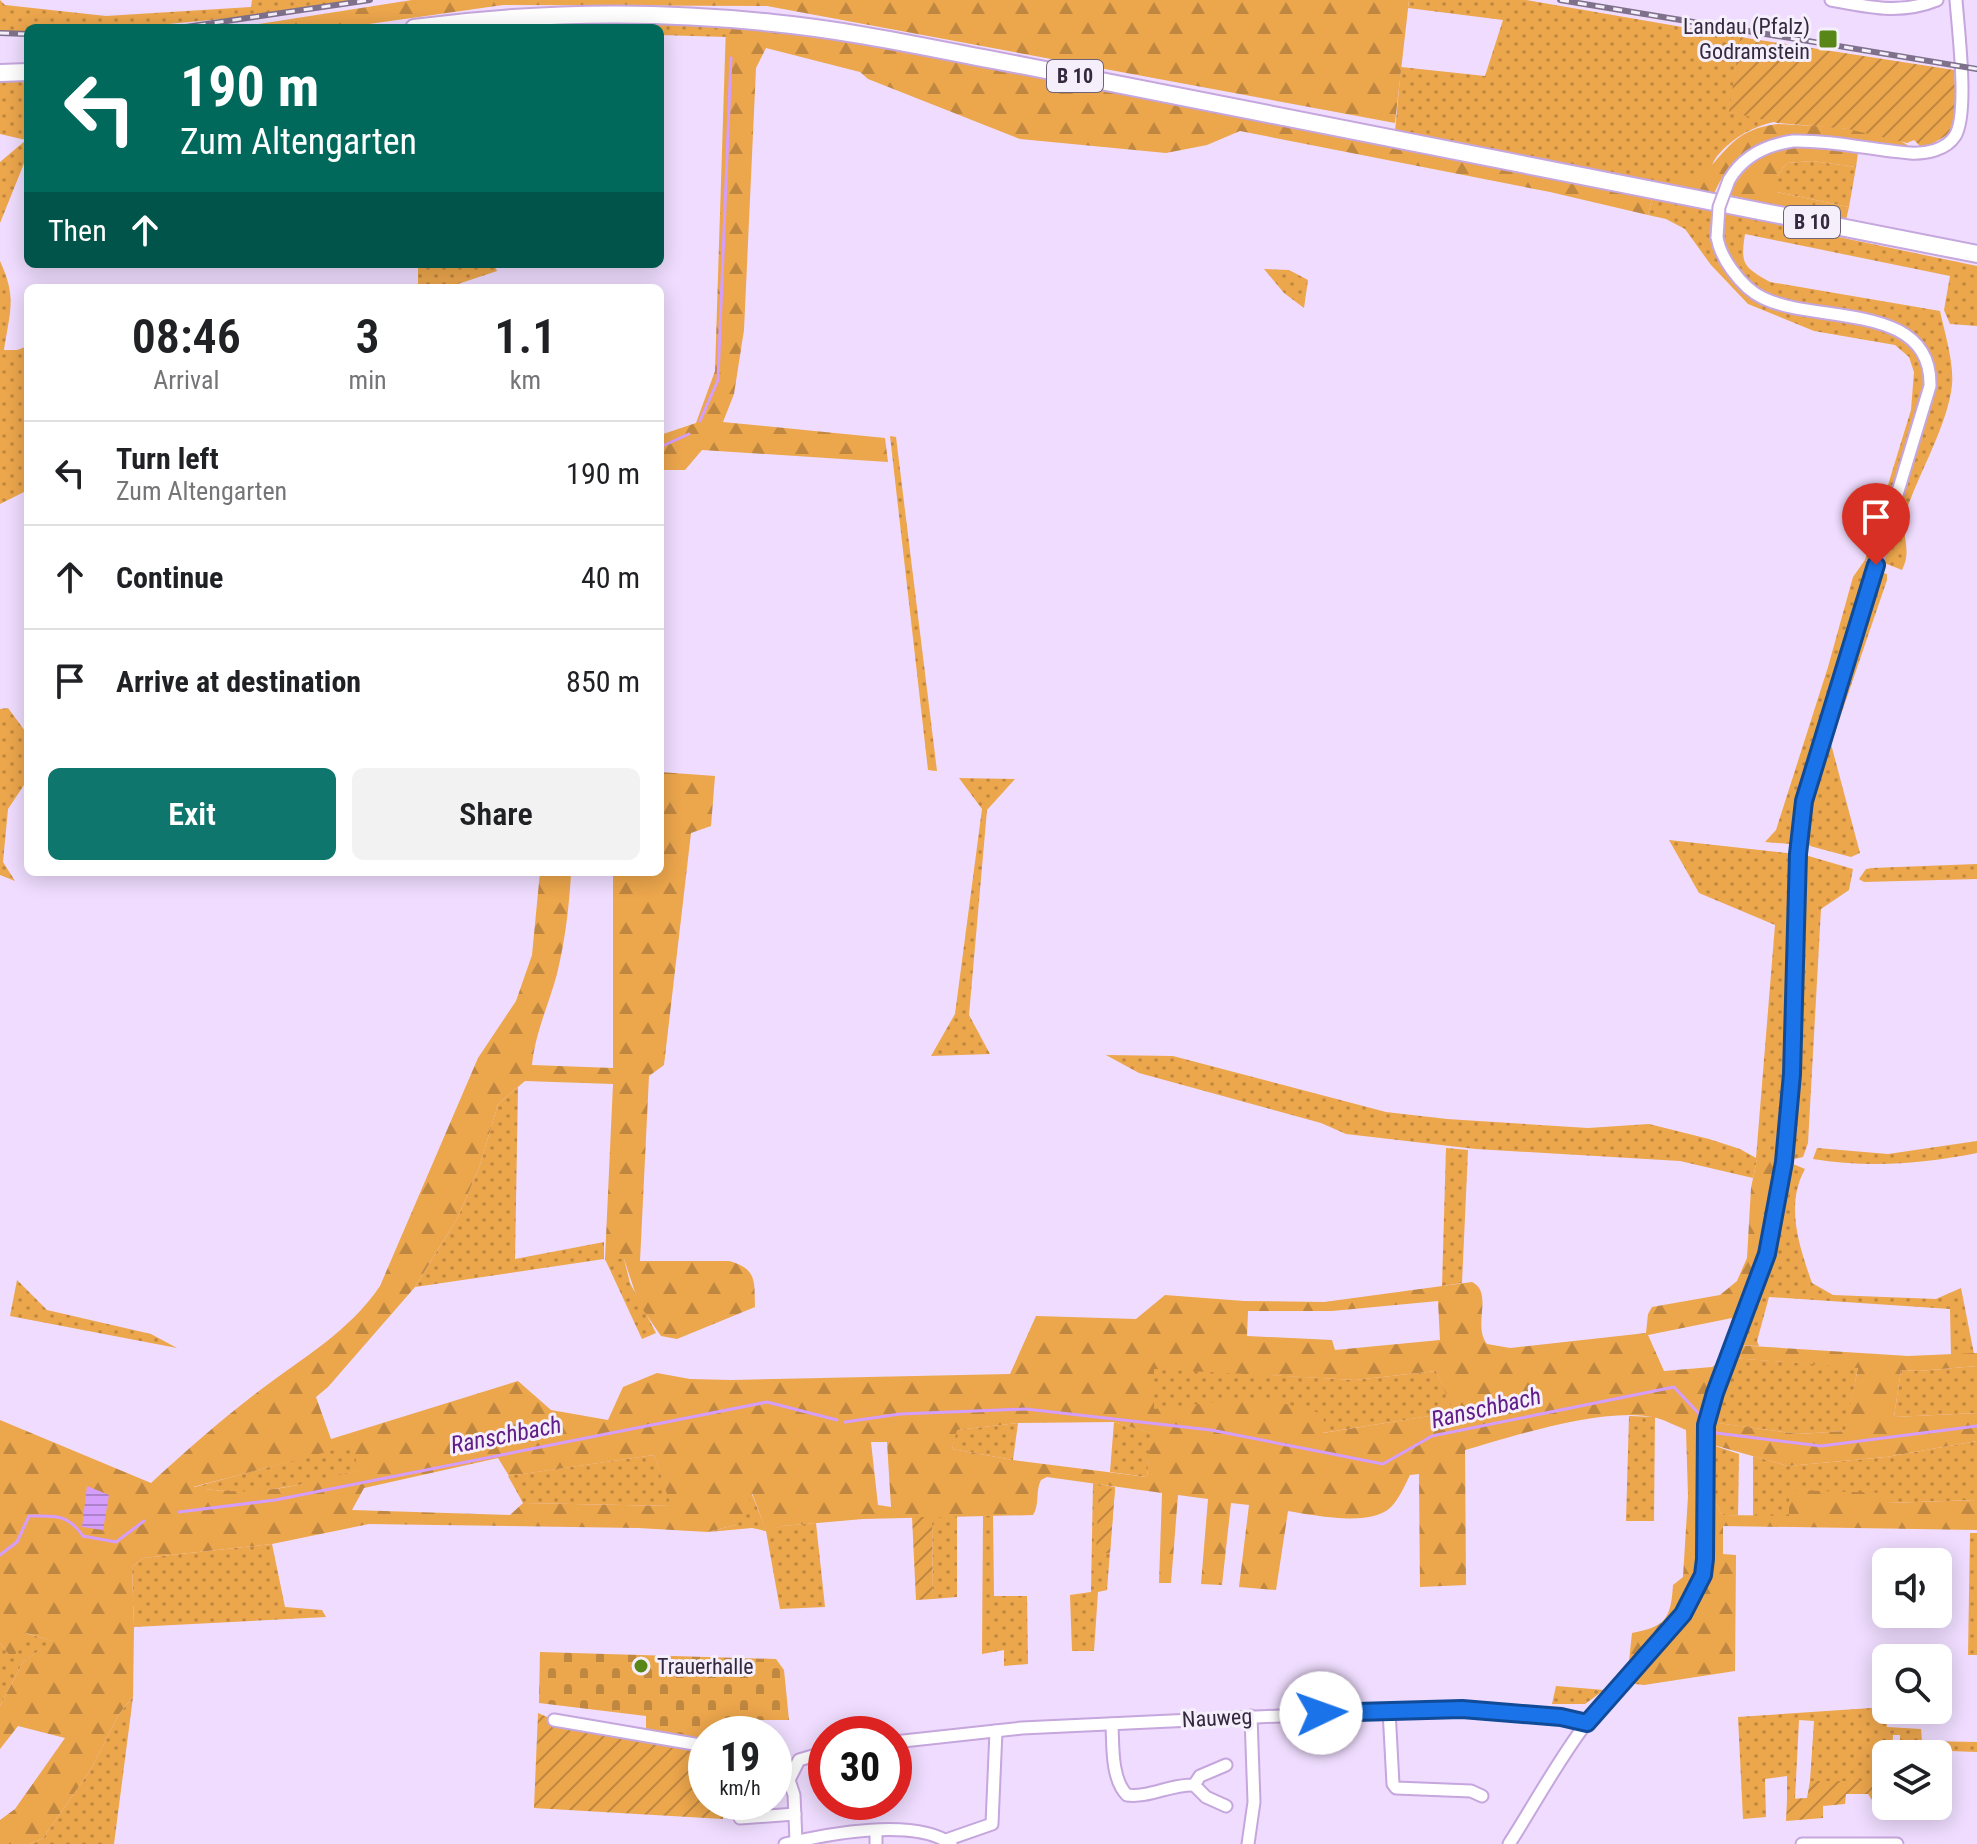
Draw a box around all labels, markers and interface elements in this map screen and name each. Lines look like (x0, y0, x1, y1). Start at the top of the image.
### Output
place label: Landau (Pfalz) Godramstein (1683, 14, 1810, 64)
marker: Landau (Pfalz) Godramstein (1817, 28, 1839, 50)
text: 190 m (180, 54, 319, 120)
icon: left (48, 56, 152, 160)
road number: B 10 (1047, 60, 1103, 92)
text: Zum Altengarten (180, 121, 417, 163)
road number: B 10 (1784, 206, 1840, 238)
icon: ahead (123, 208, 167, 252)
text: Then (48, 213, 107, 248)
text: 08:46 (132, 308, 241, 365)
text: 3 (356, 308, 380, 365)
text: 1.1 (494, 308, 556, 365)
text: Arrival (153, 365, 219, 395)
text: min (349, 365, 387, 395)
text: km (510, 365, 541, 395)
text: Turn left (116, 441, 219, 476)
icon: left (48, 451, 92, 495)
text: 190 m (566, 456, 640, 491)
text: Zum Altengarten (116, 476, 287, 506)
pin (1842, 483, 1910, 565)
icon: arrive (1854, 495, 1898, 539)
icon: ahead (48, 555, 92, 599)
text: Continue (116, 560, 223, 595)
text: 40 m (581, 560, 640, 595)
icon: arrive (48, 659, 92, 703)
text: Arrive at destination (116, 664, 361, 699)
text: 850 m (566, 664, 640, 699)
button: Exit (48, 768, 336, 860)
button: Share (352, 768, 640, 860)
water label: Ranschbach (1428, 1382, 1544, 1434)
water label: Ranschbach (448, 1411, 564, 1459)
map controls (1872, 1548, 1952, 1820)
button: sound (1872, 1548, 1952, 1628)
button: search (1872, 1644, 1952, 1724)
place label: Trauerhalle (657, 1654, 754, 1679)
marker: Trauerhalle (632, 1657, 650, 1675)
position arrow (1279, 1671, 1363, 1755)
street label: Nauweg (1181, 1704, 1253, 1732)
speed limit sign: 30 (808, 1716, 912, 1820)
text: 19 (720, 1734, 760, 1781)
button: layers (1872, 1740, 1952, 1820)
text: km/h (719, 1776, 761, 1800)

